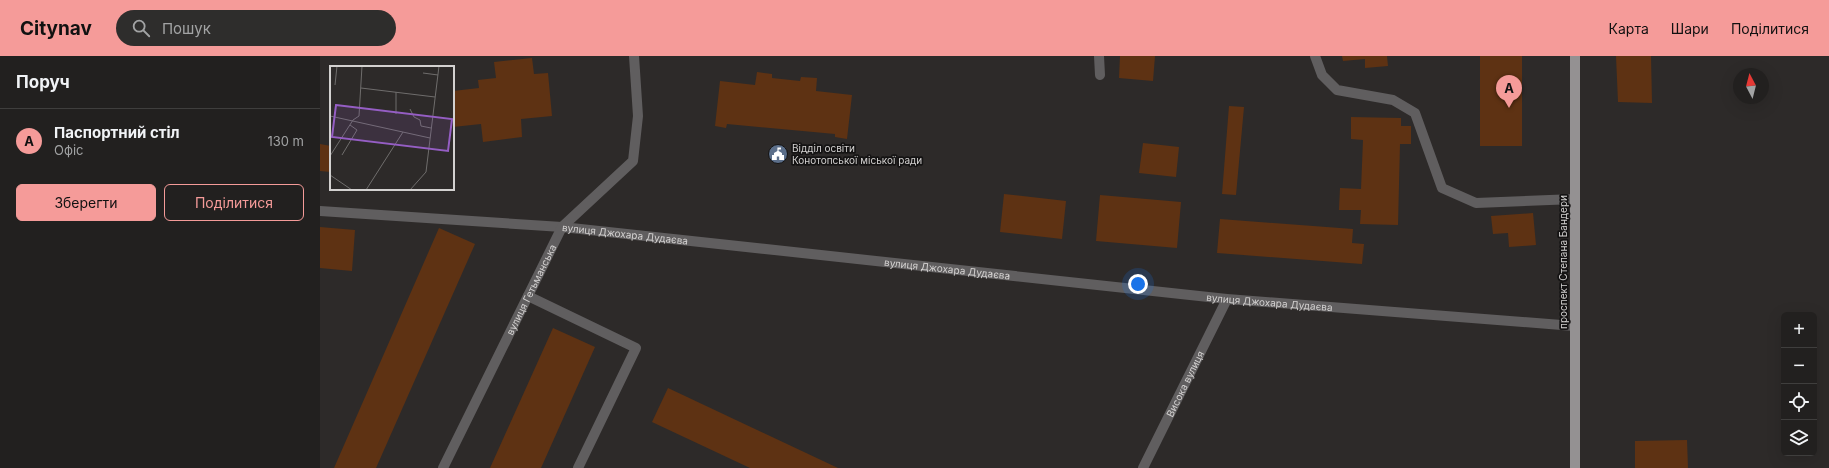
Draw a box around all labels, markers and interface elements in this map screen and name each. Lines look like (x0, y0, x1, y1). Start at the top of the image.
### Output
search box (116, 10, 396, 46)
text: Citynav (20, 17, 92, 40)
icon: search (130, 17, 152, 39)
text: Пошук (162, 19, 211, 38)
text: Карта (1609, 20, 1649, 37)
text: Шари (1671, 20, 1709, 37)
text: Поділитися (1731, 20, 1809, 37)
inset map (330, 66, 454, 190)
north arrow (1733, 68, 1769, 104)
text: Поруч (16, 72, 70, 92)
pin: A (1496, 75, 1522, 108)
text: Паспортний стіл (54, 123, 180, 142)
text: A (24, 133, 34, 149)
text: 130 m (267, 133, 304, 149)
text: Офіс (54, 142, 84, 158)
place label: Відділ освіти Конотопської міської ради (792, 142, 922, 166)
public building icon: Відділ освіти Конотопської міської ради (767, 143, 789, 165)
button: Зберегти (16, 184, 156, 221)
button: Поділитися (164, 184, 304, 221)
street label: проспект Степана Бандери (1557, 195, 1569, 329)
street label: вулиця Джохара Дудаєва (561, 221, 689, 247)
street label: вулиця Гетьманська (504, 242, 559, 337)
street label: вулиця Джохара Дудаєва (884, 256, 1011, 281)
your location (1128, 274, 1148, 294)
street label: вулиця Джохара Дудаєва (1206, 291, 1333, 313)
map controls (1781, 312, 1817, 456)
button: + (1781, 312, 1817, 348)
button: − (1781, 348, 1817, 384)
street label: Висока вулиця (1163, 349, 1206, 419)
button: locate (1781, 384, 1817, 420)
button: layers (1781, 420, 1817, 456)

